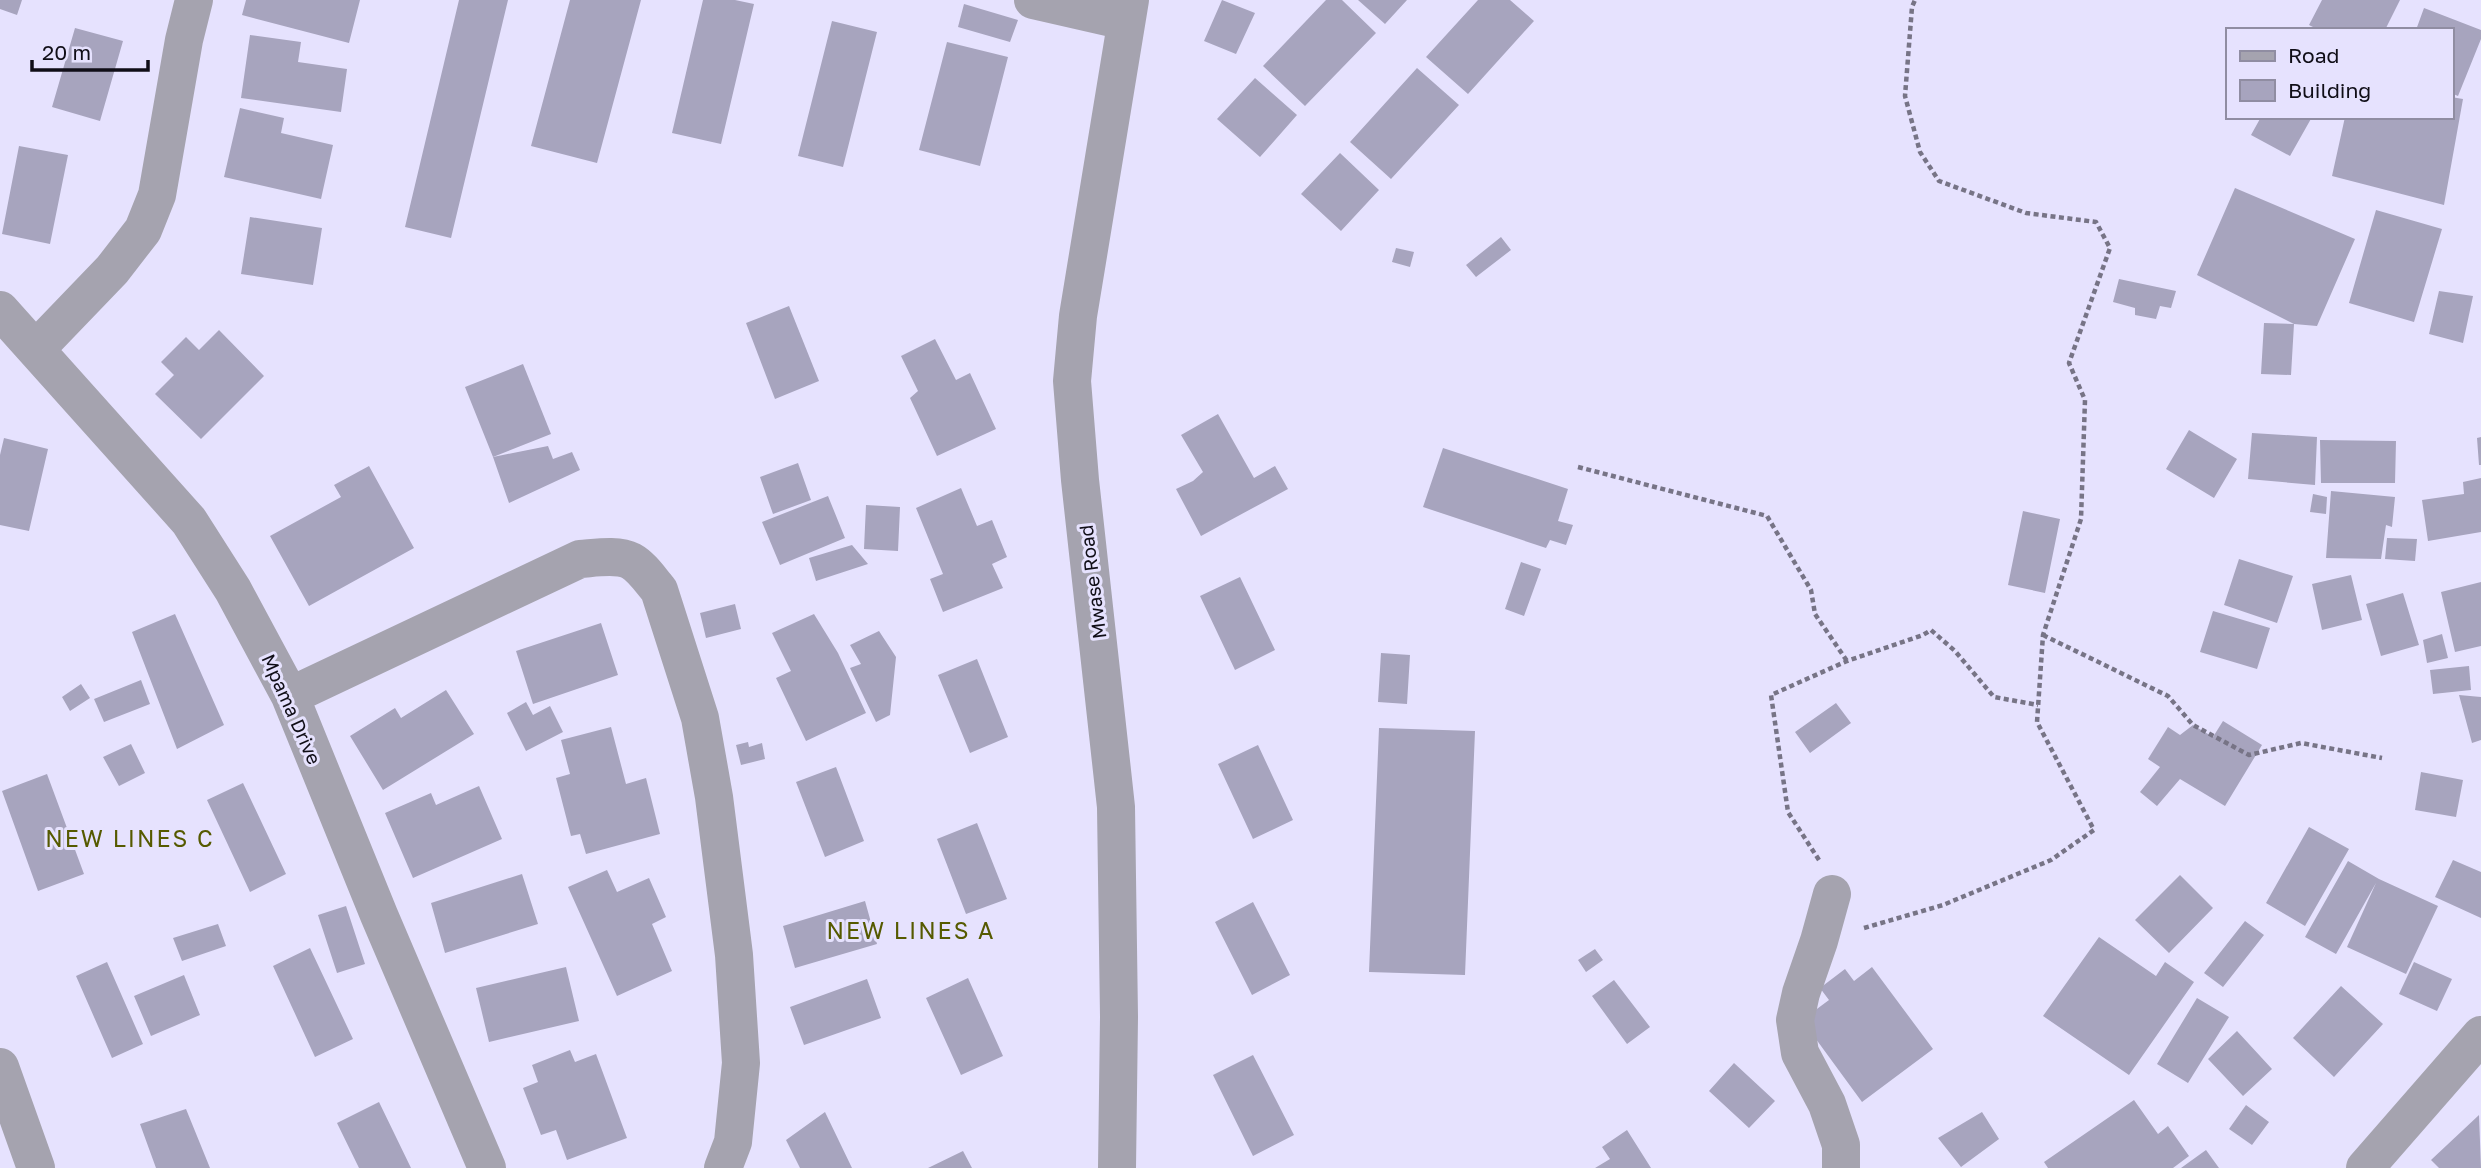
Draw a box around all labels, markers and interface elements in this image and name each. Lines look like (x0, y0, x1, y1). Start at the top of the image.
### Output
scale bar (32, 28, 147, 72)
legend (2226, 28, 2453, 119)
text: 20 m (42, 39, 91, 65)
text: Road (2288, 42, 2339, 68)
text: Building (2288, 77, 2371, 103)
street label: Mwase Road (1074, 524, 1110, 640)
street label: Mpama Drive (257, 650, 327, 768)
district label: NEW LINES C (45, 824, 215, 852)
district label: NEW LINES A (826, 916, 996, 944)

